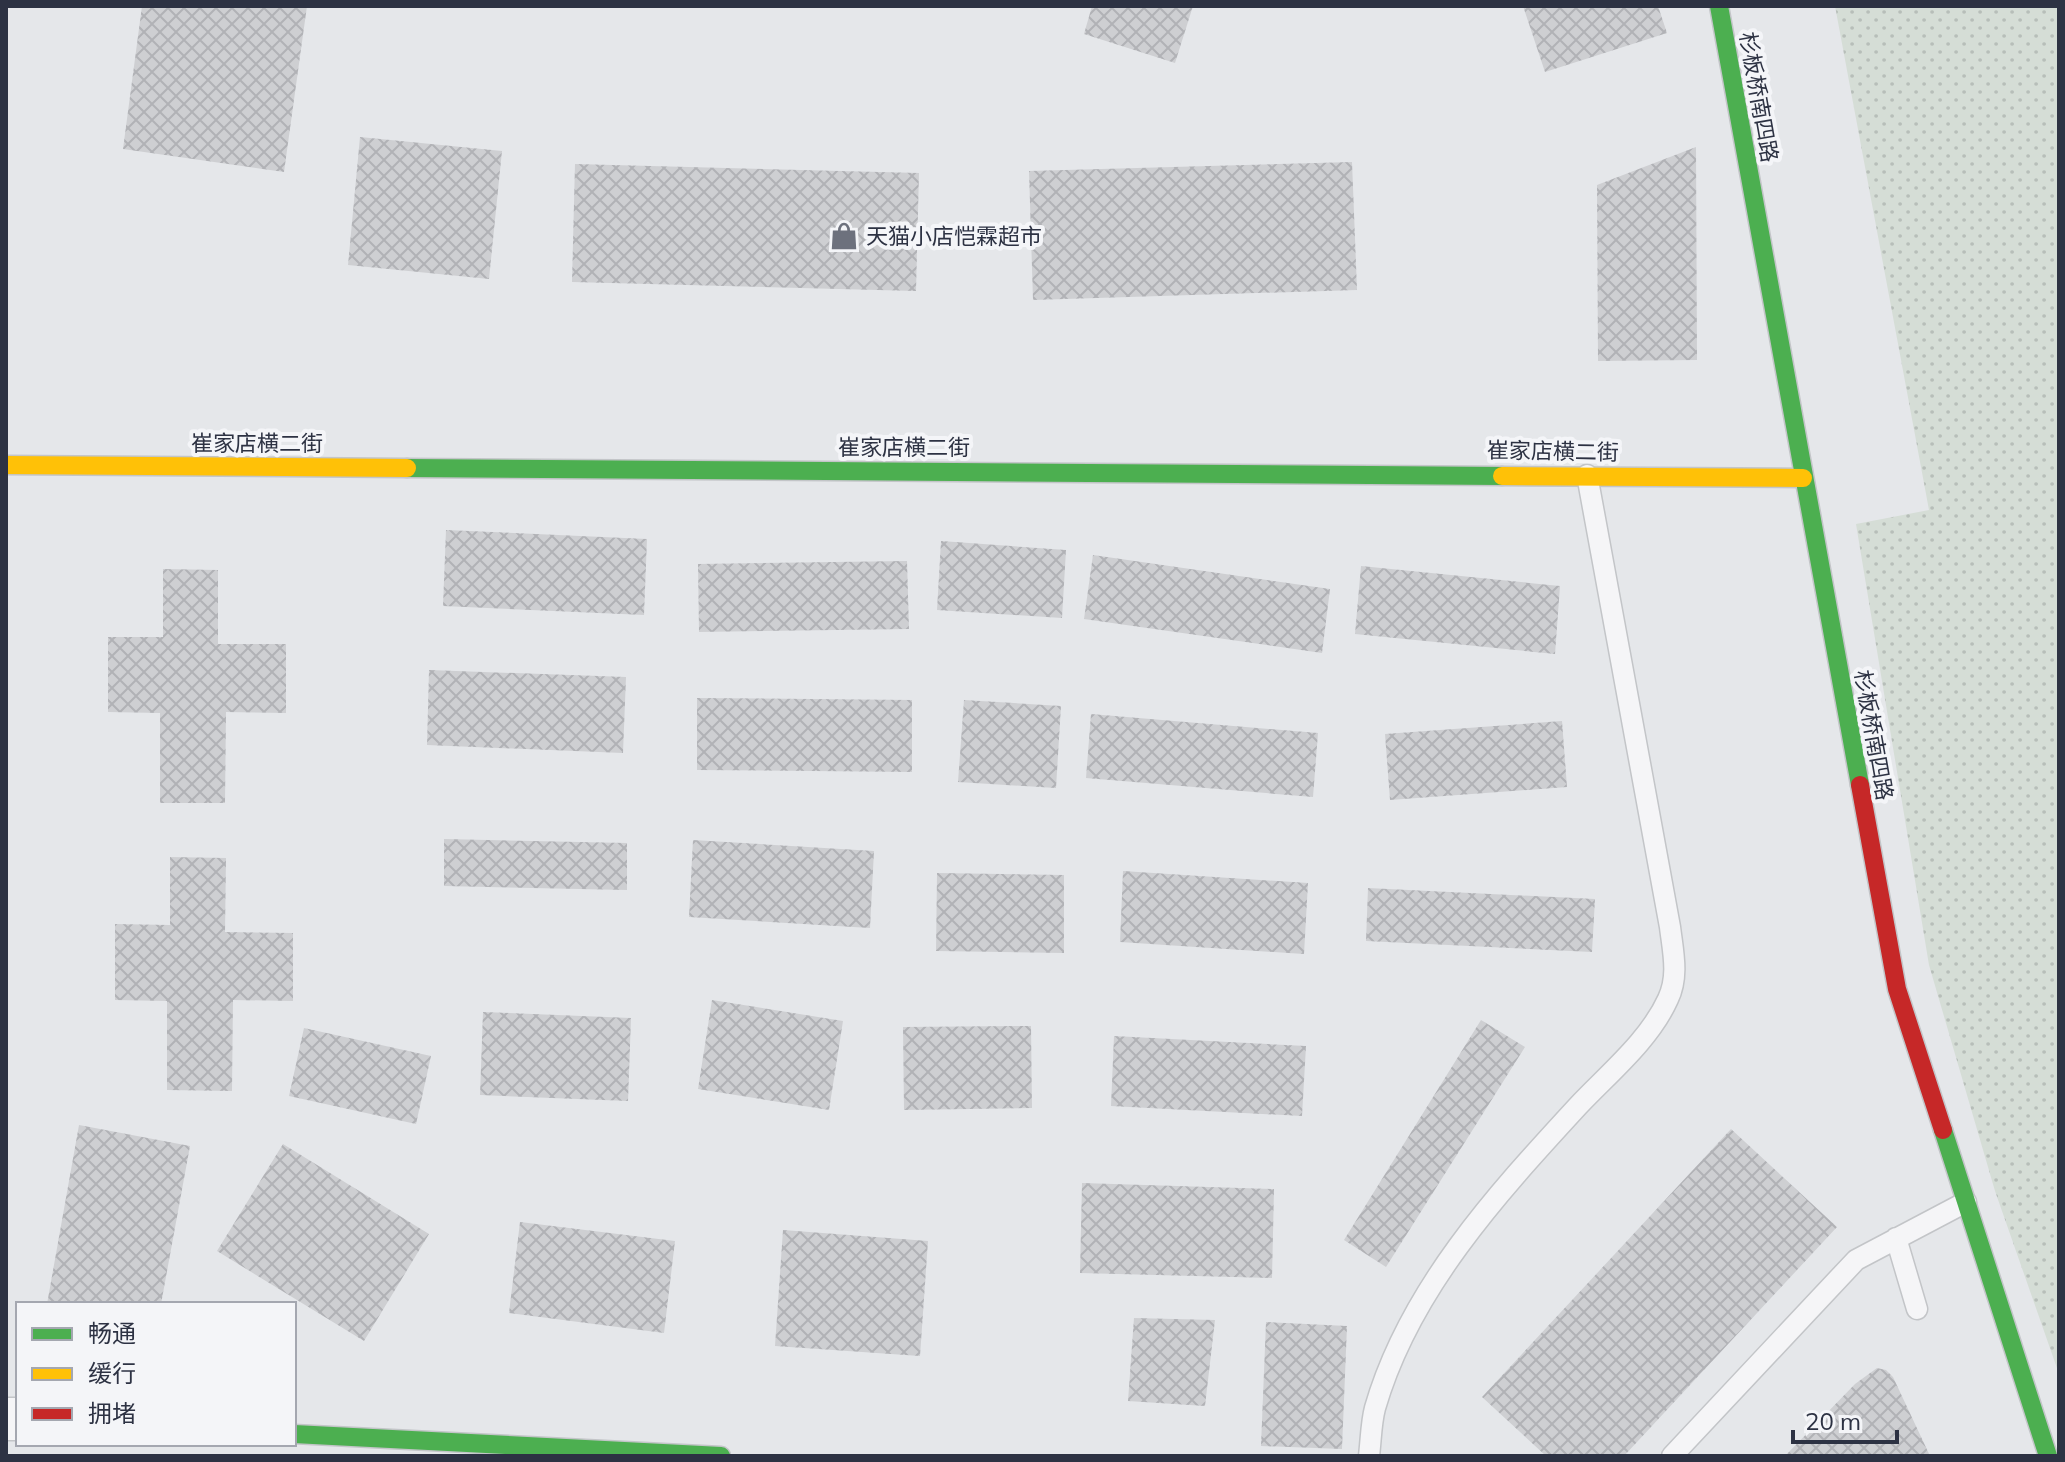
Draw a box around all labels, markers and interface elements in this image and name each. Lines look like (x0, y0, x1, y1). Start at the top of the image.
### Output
street label: 杉板桥南四路 (1734, 30, 1784, 164)
shop icon: 天猫小店恺霖超市 (829, 221, 859, 251)
place label: 天猫小店恺霖超市 (866, 222, 1042, 250)
street label: 崔家店横二街 (191, 429, 323, 457)
street label: 崔家店横二街 (838, 433, 970, 461)
street label: 崔家店横二街 (1487, 436, 1619, 466)
street label: 杉板桥南四路 (1849, 668, 1899, 802)
legend (16, 1302, 296, 1446)
text: 畅通 (88, 1318, 136, 1348)
text: 缓行 (88, 1358, 136, 1388)
scale bar (1793, 1394, 1897, 1444)
text: 拥堵 (88, 1398, 136, 1428)
text: 20 m (1805, 1406, 1861, 1436)

